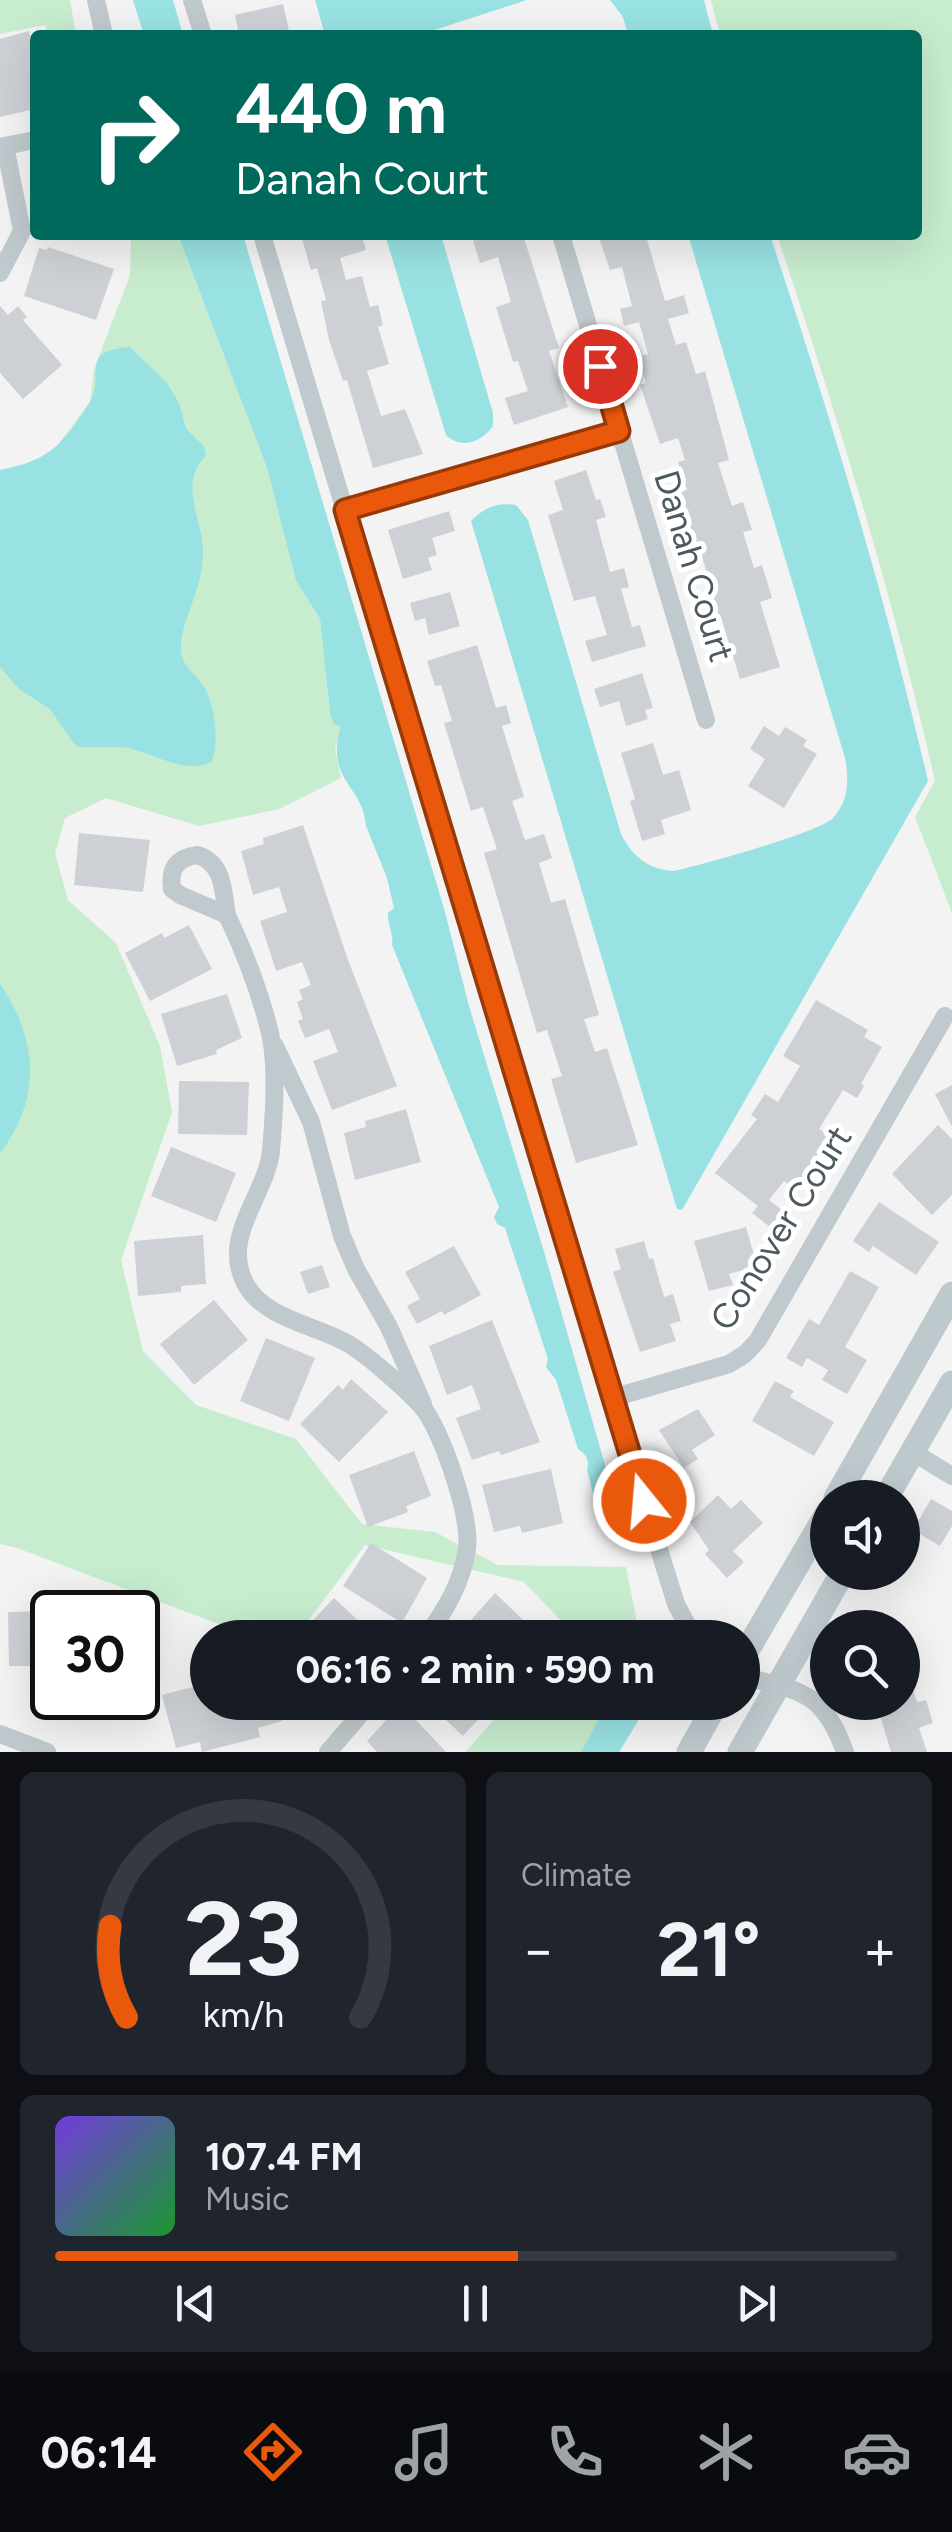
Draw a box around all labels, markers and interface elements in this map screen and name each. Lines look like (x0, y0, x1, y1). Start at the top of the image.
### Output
text: 440 m (235, 66, 447, 151)
icon: right (70, 70, 200, 200)
text: Danah Court (235, 151, 489, 205)
pin (558, 324, 643, 409)
icon: arrive (573, 339, 628, 394)
street label: Danah Court (645, 465, 743, 667)
street label: Conover Court (702, 1118, 860, 1338)
position arrow (592, 1449, 696, 1553)
map controls (810, 1480, 920, 1720)
button: sound (810, 1480, 920, 1590)
speed limit sign: 30 (30, 1590, 160, 1720)
button: search (810, 1610, 920, 1720)
text: 06:16 · 2 min · 590 m (296, 1647, 654, 1693)
text: Climate (521, 1856, 632, 1894)
text: 23 (184, 1876, 302, 2001)
text: 21° (657, 1905, 761, 1995)
text: − (521, 1917, 555, 1983)
text: + (863, 1917, 897, 1983)
text: km/h (202, 1993, 284, 2036)
text: 107.4 FM (205, 2134, 363, 2180)
text: Music (205, 2180, 290, 2218)
icon: previous (168, 2276, 223, 2331)
icon: pause (448, 2276, 503, 2331)
icon: next (729, 2276, 784, 2331)
icon: directions (238, 2417, 308, 2487)
icon: music (389, 2417, 459, 2487)
icon: phone (540, 2417, 610, 2487)
icon: climate (691, 2417, 761, 2487)
icon: car (842, 2417, 912, 2487)
text: 06:14 (40, 2425, 157, 2479)

